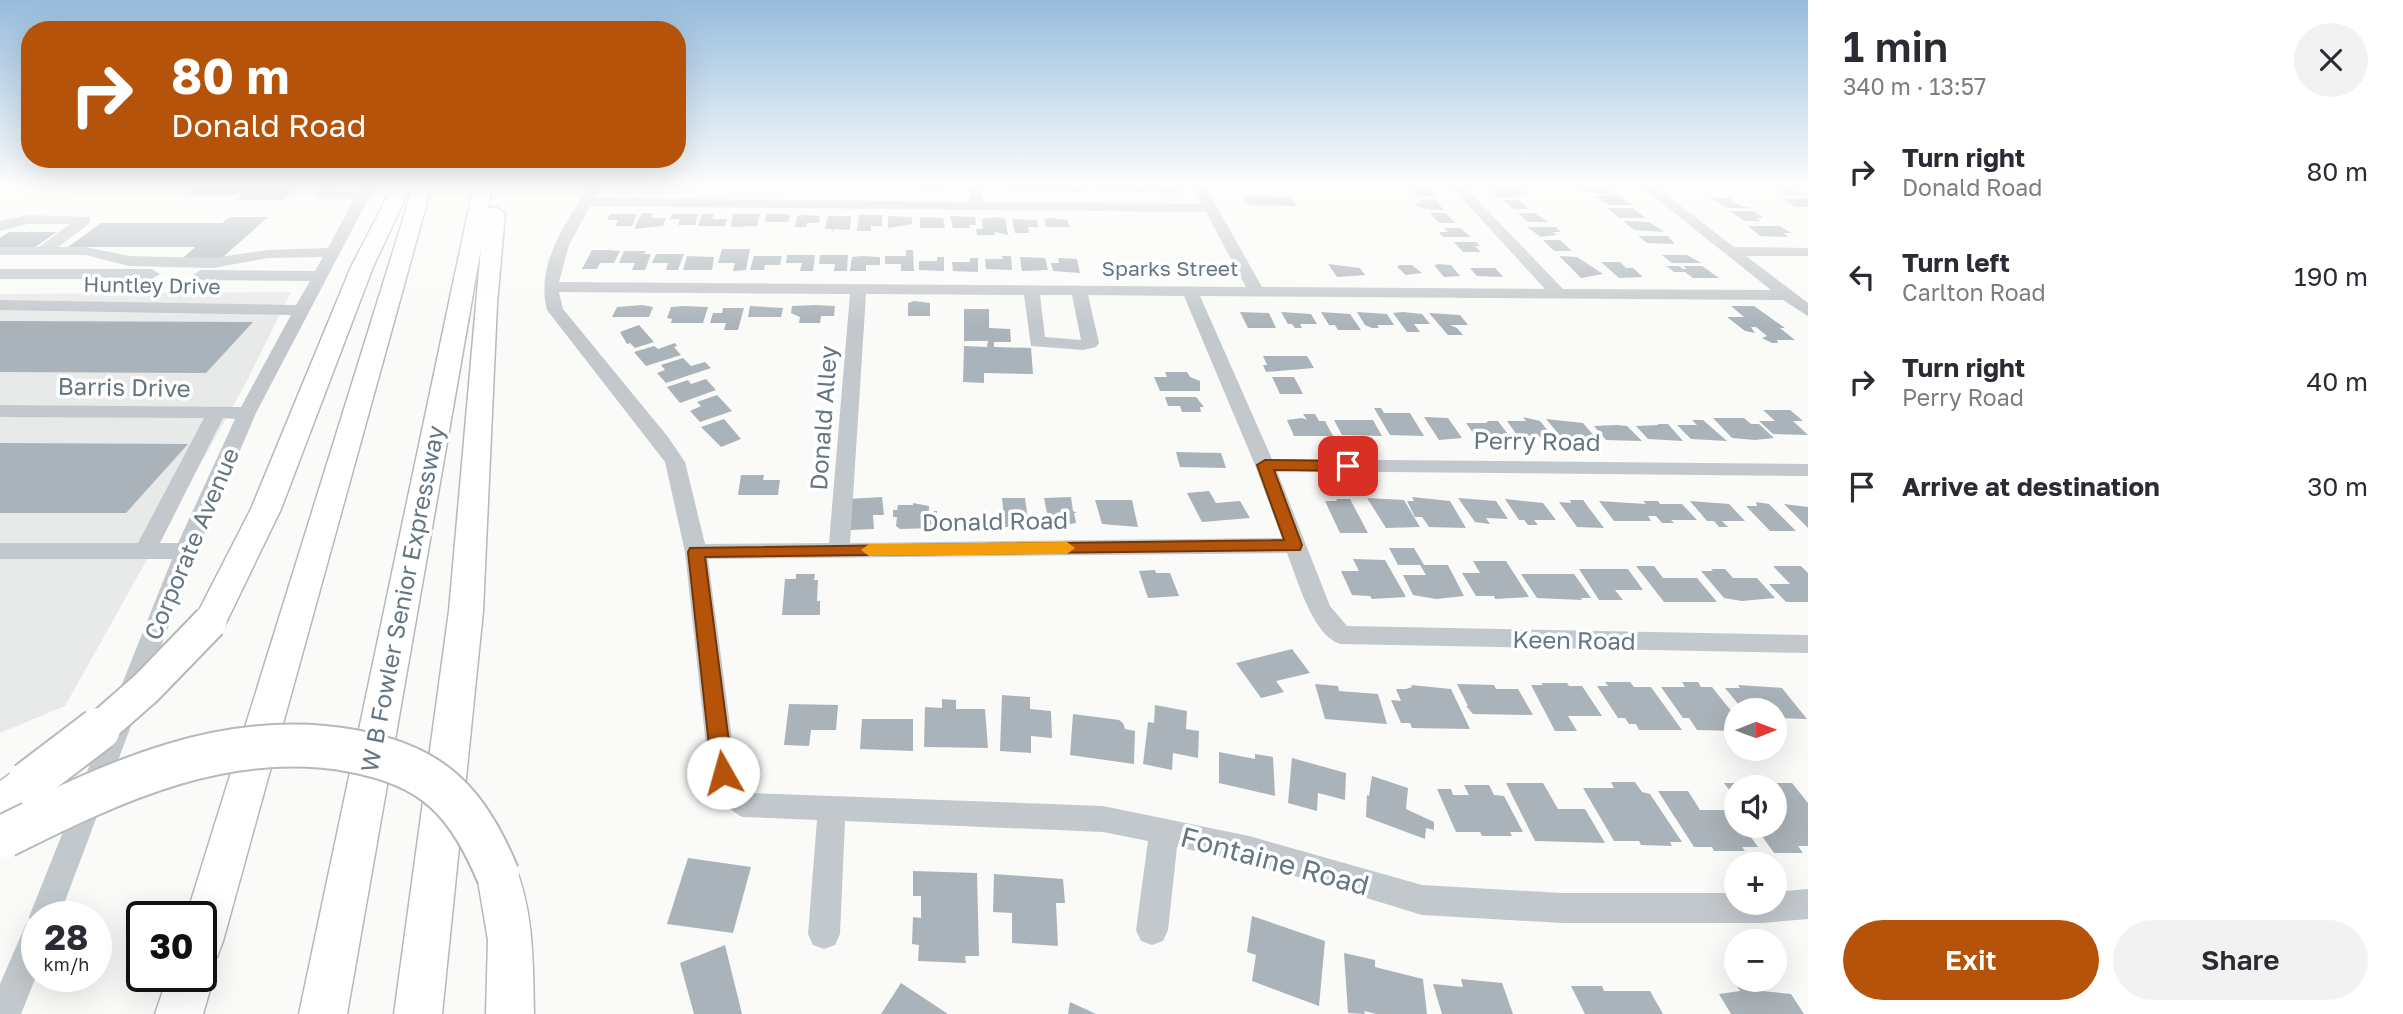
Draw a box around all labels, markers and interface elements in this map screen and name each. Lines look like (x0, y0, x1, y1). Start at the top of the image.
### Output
text: 1 min (1843, 21, 1948, 71)
button: close (2294, 23, 2368, 97)
text: 80 m (171, 46, 289, 105)
icon: right (56, 49, 147, 140)
text: 340 m · 13:57 (1843, 72, 1986, 100)
text: Donald Road (171, 106, 366, 144)
text: Turn right (1902, 142, 2025, 173)
icon: right (1843, 153, 1881, 191)
text: 80 m (2307, 156, 2368, 187)
text: Donald Road (1902, 173, 2042, 201)
text: Turn left (1902, 247, 2010, 278)
street label: Sparks Street (1102, 255, 1238, 281)
icon: left (1843, 258, 1881, 296)
text: 190 m (2294, 261, 2368, 292)
street label: Huntley Drive (83, 271, 221, 299)
text: Carlton Road (1902, 278, 2046, 306)
street label: Donald Alley (803, 344, 842, 491)
text: Turn right (1902, 352, 2025, 383)
icon: right (1843, 363, 1881, 401)
text: 40 m (2307, 366, 2368, 397)
street label: Barris Drive (57, 371, 191, 402)
text: Perry Road (1902, 383, 2024, 411)
street label: W B Fowler Senior Expressway (354, 423, 449, 774)
street label: Perry Road (1473, 425, 1601, 456)
pin (1318, 436, 1378, 496)
street label: Corporate Avenue (137, 443, 244, 644)
icon: arrive (1329, 447, 1367, 485)
icon: arrive (1843, 468, 1881, 506)
text: Arrive at destination (1902, 471, 2160, 502)
text: 30 m (2307, 471, 2368, 502)
street label: Donald Road (921, 505, 1068, 536)
street label: Keen Road (1512, 624, 1636, 655)
north arrow (1724, 698, 1787, 761)
map controls (1724, 698, 1787, 992)
position arrow (686, 736, 760, 810)
button: sound (1724, 775, 1787, 838)
street label: Fontaine Road (1177, 820, 1373, 902)
button: + (1724, 852, 1787, 915)
speed limit sign: 30 (126, 901, 217, 992)
text: 28 (45, 916, 88, 958)
button: Exit (1843, 920, 2099, 1000)
button: Share (2113, 920, 2368, 1000)
button: − (1724, 929, 1787, 992)
text: km/h (44, 953, 89, 975)

